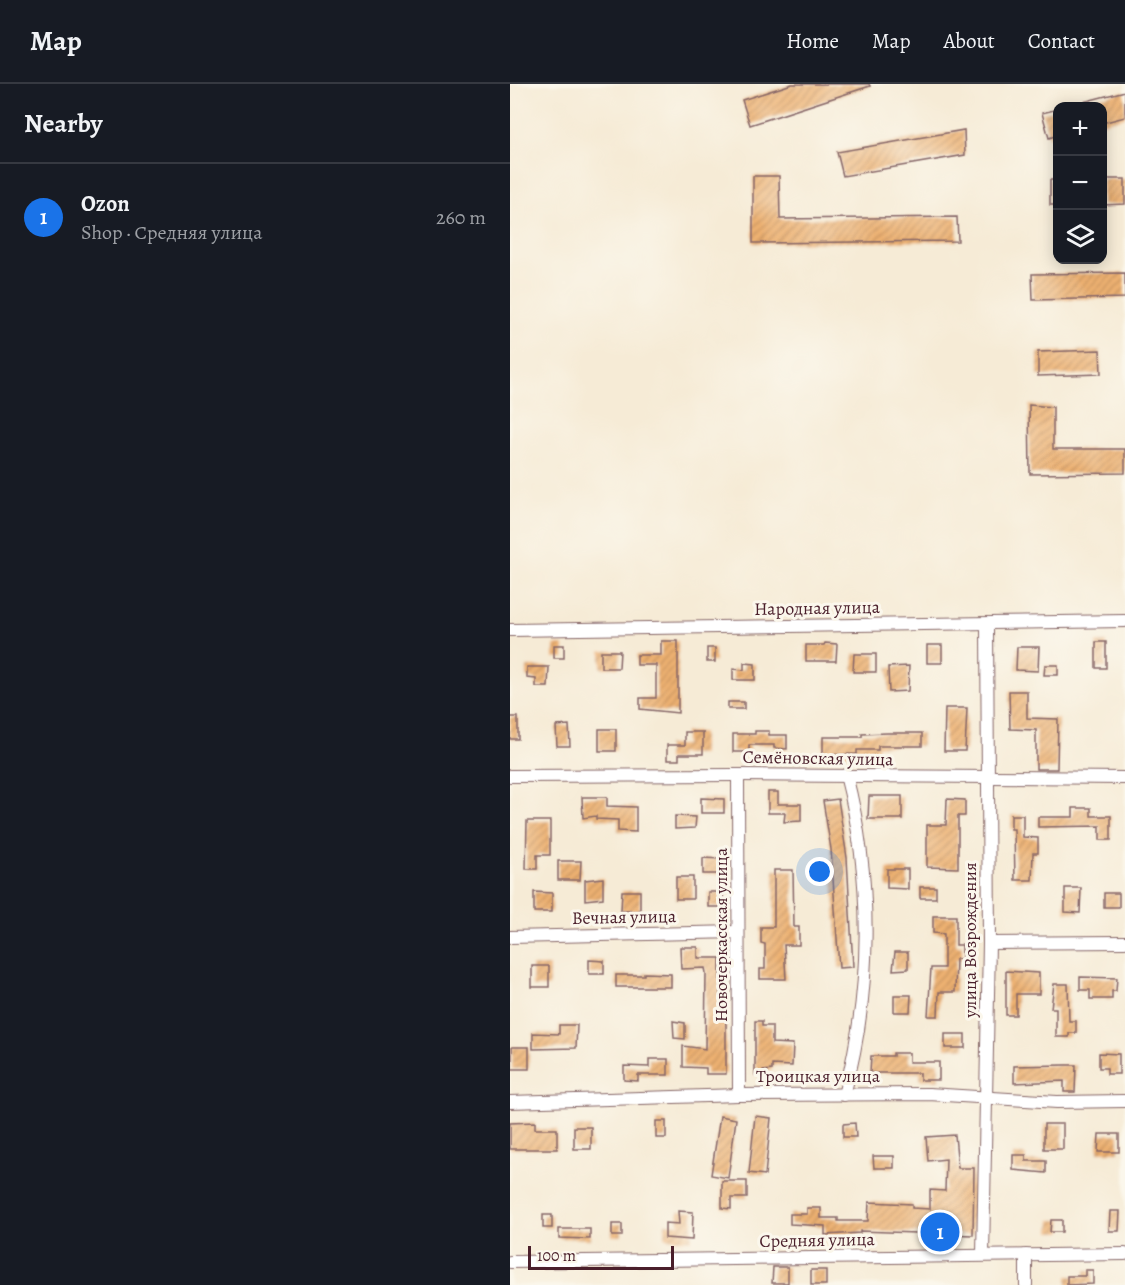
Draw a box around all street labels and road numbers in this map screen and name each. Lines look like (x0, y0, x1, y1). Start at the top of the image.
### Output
street label: Народная улица (754, 595, 881, 621)
street label: Семёновская улица (742, 745, 894, 771)
street label: Новочеркасская улица (709, 847, 733, 1022)
street label: улица Возрождения (958, 862, 982, 1019)
street label: Вечная улица (572, 904, 677, 930)
street label: Троицкая улица (756, 1064, 881, 1088)
street label: Средняя улица (759, 1227, 875, 1253)

